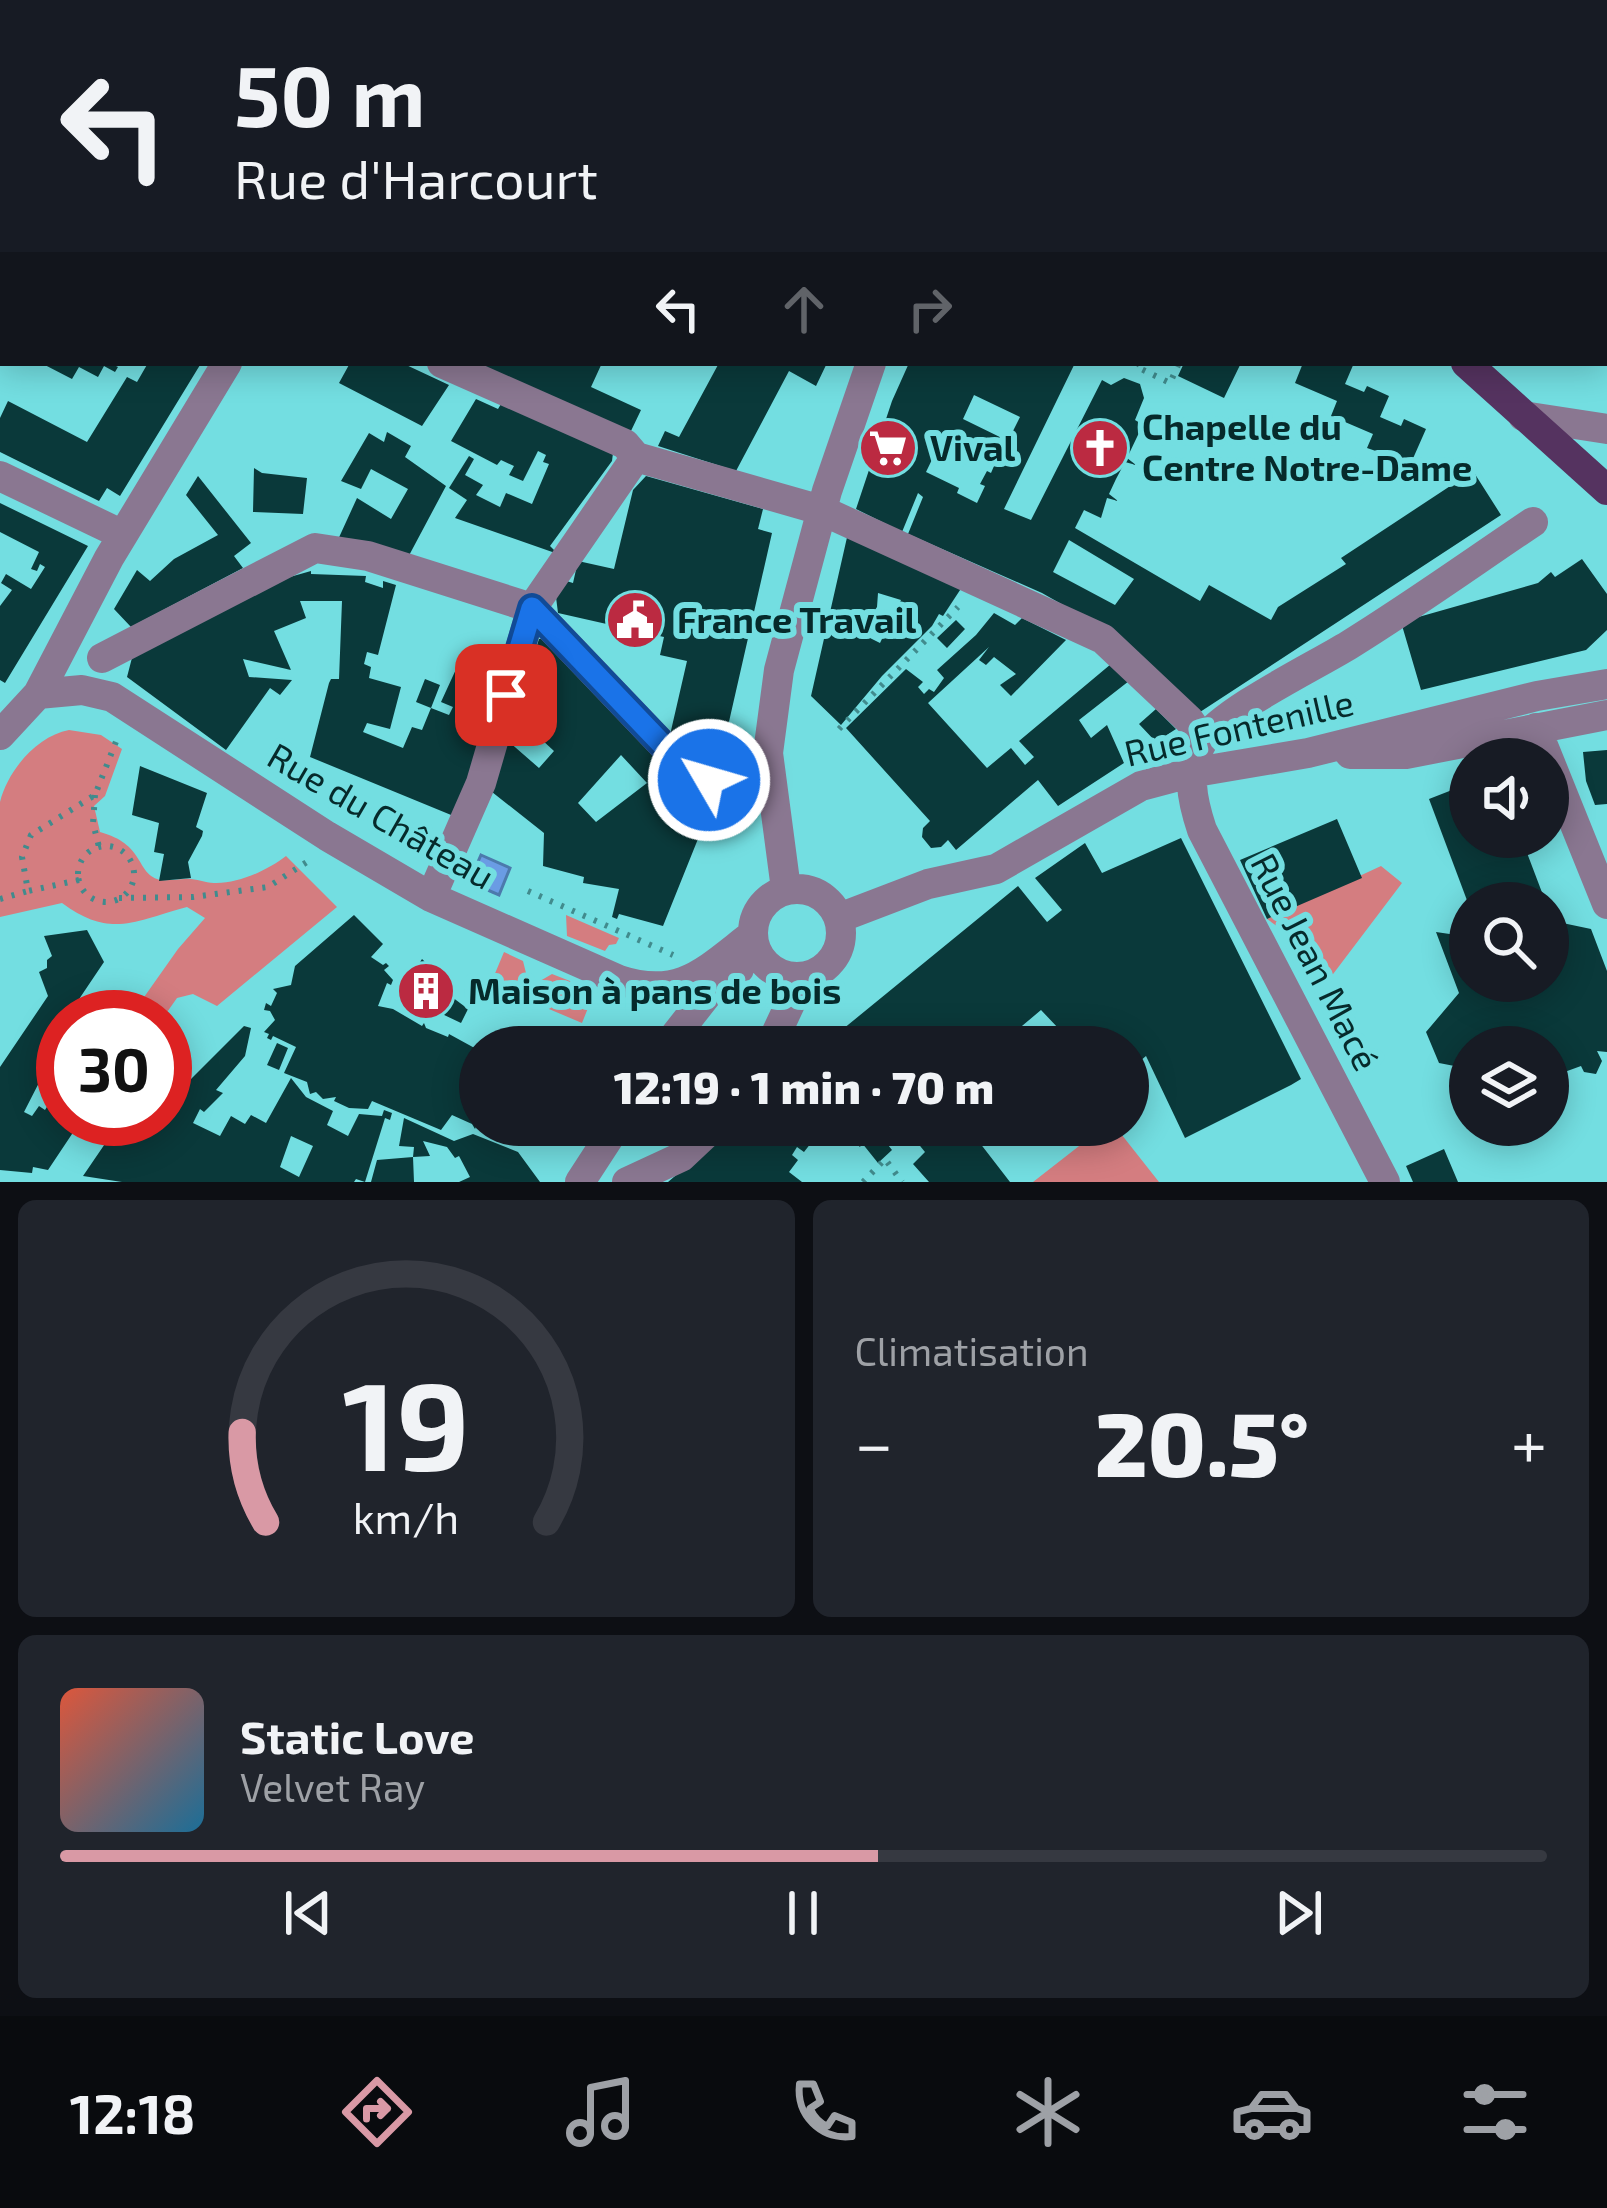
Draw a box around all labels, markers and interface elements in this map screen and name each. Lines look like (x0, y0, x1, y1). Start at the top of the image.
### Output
text: 50 m (234, 43, 426, 144)
icon: left (36, 48, 192, 204)
text: Rue d'Harcourt (234, 145, 598, 210)
icon: left (645, 276, 711, 342)
icon: ahead (771, 276, 837, 342)
icon: right (897, 276, 963, 342)
place label: Chapelle du Centre Notre-Dame (1142, 404, 1472, 488)
supermarket icon: Vival (857, 417, 919, 479)
church icon: Chapelle du Centre Notre-Dame (1069, 417, 1131, 479)
place label: Vival (930, 425, 1016, 468)
public building icon: France Travail (604, 589, 666, 651)
place label: France Travail (677, 597, 916, 640)
pin (455, 644, 557, 746)
icon: arrive (473, 662, 539, 728)
street label: Rue Fontenille (1120, 679, 1357, 774)
position arrow (646, 717, 772, 843)
street label: Rue du Château (261, 733, 502, 897)
map controls (1449, 738, 1569, 1146)
button: sound (1449, 738, 1569, 858)
street label: Rue Jean Macé (1243, 846, 1389, 1077)
button: search (1449, 882, 1569, 1002)
building icon: Maison à pans de bois (395, 960, 457, 1022)
place label: Maison à pans de bois (468, 968, 841, 1011)
speed limit sign: 30 (36, 990, 192, 1146)
button: layers (1449, 1026, 1569, 1146)
text: 12:19 · 1 min · 70 m (614, 1059, 994, 1113)
text: Climatisation (855, 1327, 1089, 1374)
text: 19 (342, 1346, 470, 1496)
text: 20.5° (1095, 1387, 1309, 1495)
text: − (855, 1402, 893, 1481)
text: + (1511, 1402, 1547, 1481)
text: km/h (353, 1490, 459, 1542)
text: Static Love (240, 1709, 475, 1763)
text: Velvet Ray (240, 1763, 425, 1810)
icon: previous (275, 1880, 341, 1946)
icon: pause (770, 1880, 836, 1946)
icon: next (1266, 1880, 1332, 1946)
icon: directions (335, 2070, 419, 2154)
icon: music (559, 2070, 643, 2154)
icon: phone (782, 2070, 866, 2154)
icon: climate (1006, 2070, 1090, 2154)
icon: car (1230, 2070, 1314, 2154)
icon: filters (1453, 2070, 1537, 2154)
text: 12:18 (70, 2080, 195, 2145)

